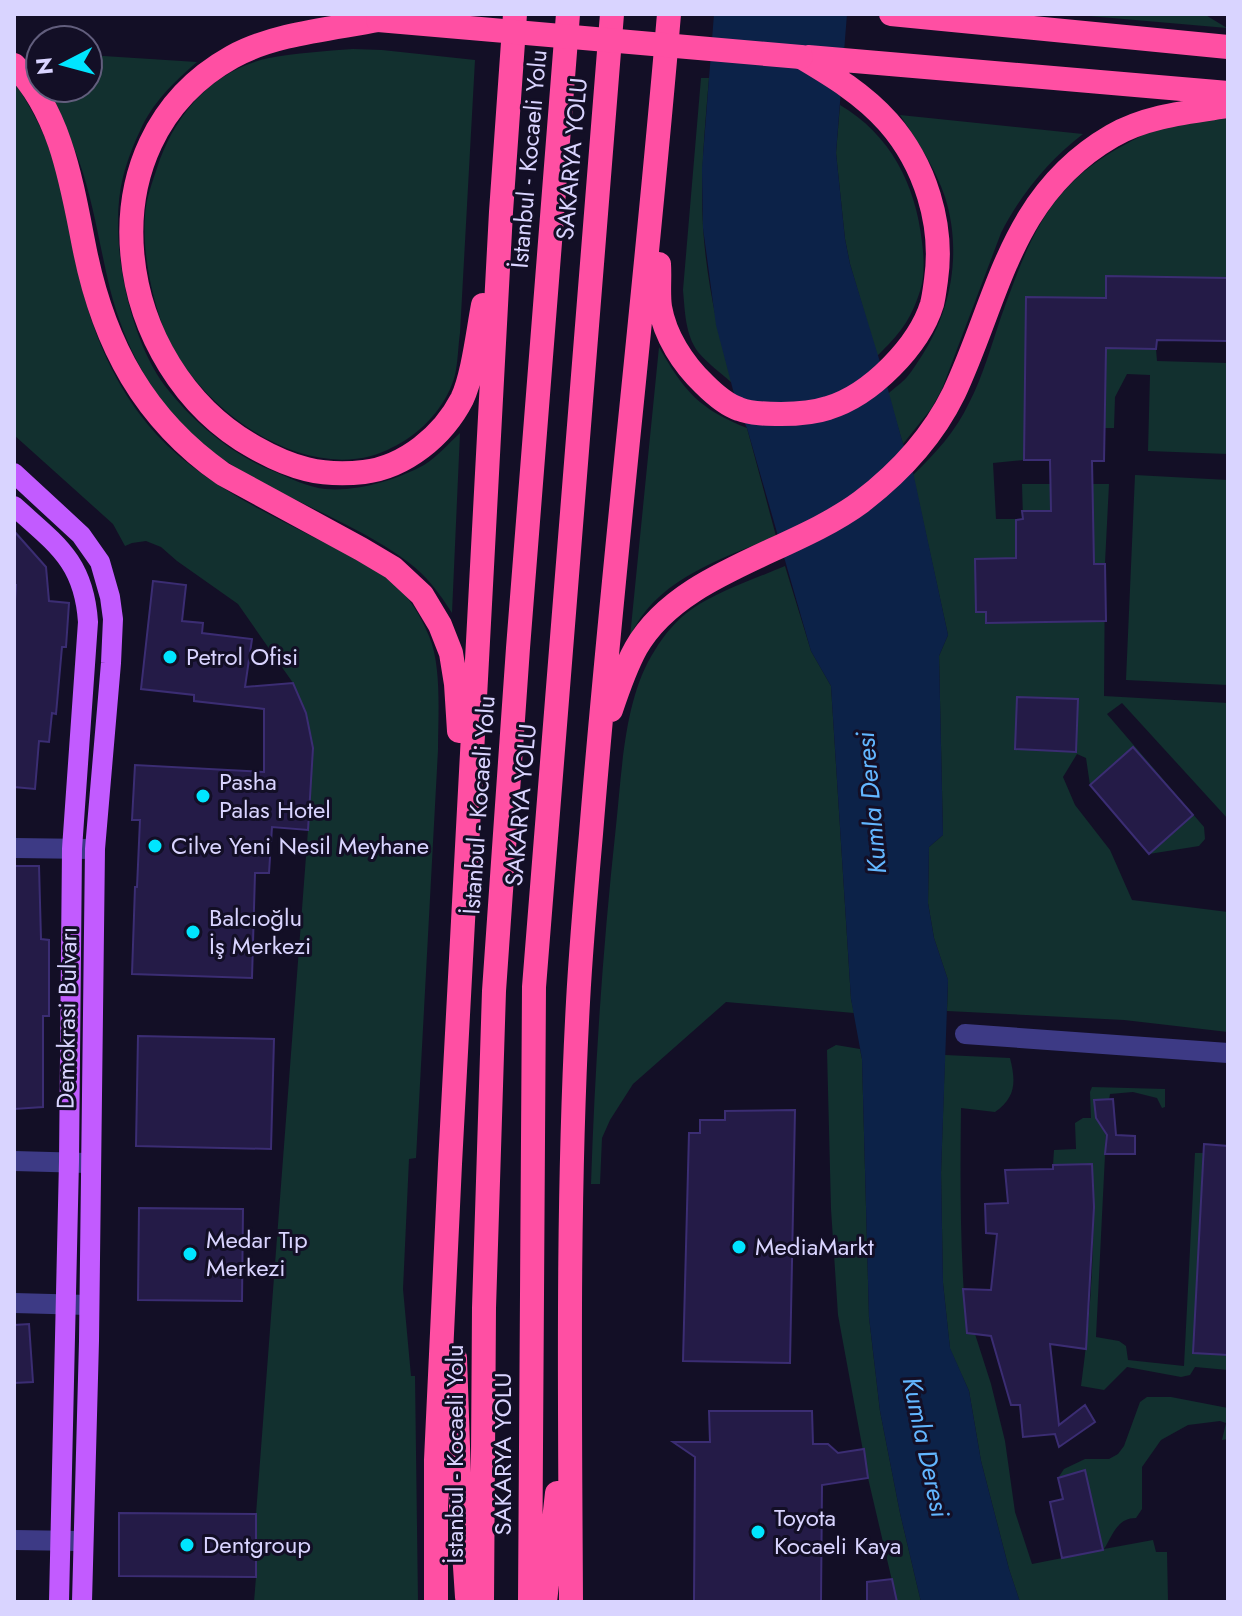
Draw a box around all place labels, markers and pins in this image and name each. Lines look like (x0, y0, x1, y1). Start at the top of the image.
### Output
place label: Petrol Ofisi (186, 639, 298, 674)
marker: Petrol Ofisi (161, 648, 179, 666)
place label: Pasha Palas Hotel (219, 764, 331, 827)
marker: Pasha Palas Hotel (194, 787, 212, 805)
place label: Cilve Yeni Nesil Meyhane (171, 828, 429, 863)
marker: Cilve Yeni Nesil Meyhane (146, 837, 164, 855)
place label: Balcıoğlu İş Merkezi (209, 900, 311, 963)
marker: Balcıoğlu İş Merkezi (184, 923, 202, 941)
place label: Medar Tıp Merkezi (206, 1222, 308, 1285)
place label: MediaMarkt (755, 1229, 874, 1264)
marker: MediaMarkt (730, 1238, 748, 1256)
marker: Medar Tıp Merkezi (181, 1245, 199, 1263)
place label: Toyota Kocaeli Kaya (774, 1500, 901, 1563)
marker: Toyota Kocaeli Kaya (749, 1523, 767, 1541)
place label: Dentgroup (203, 1527, 311, 1562)
marker: Dentgroup (178, 1536, 196, 1554)

